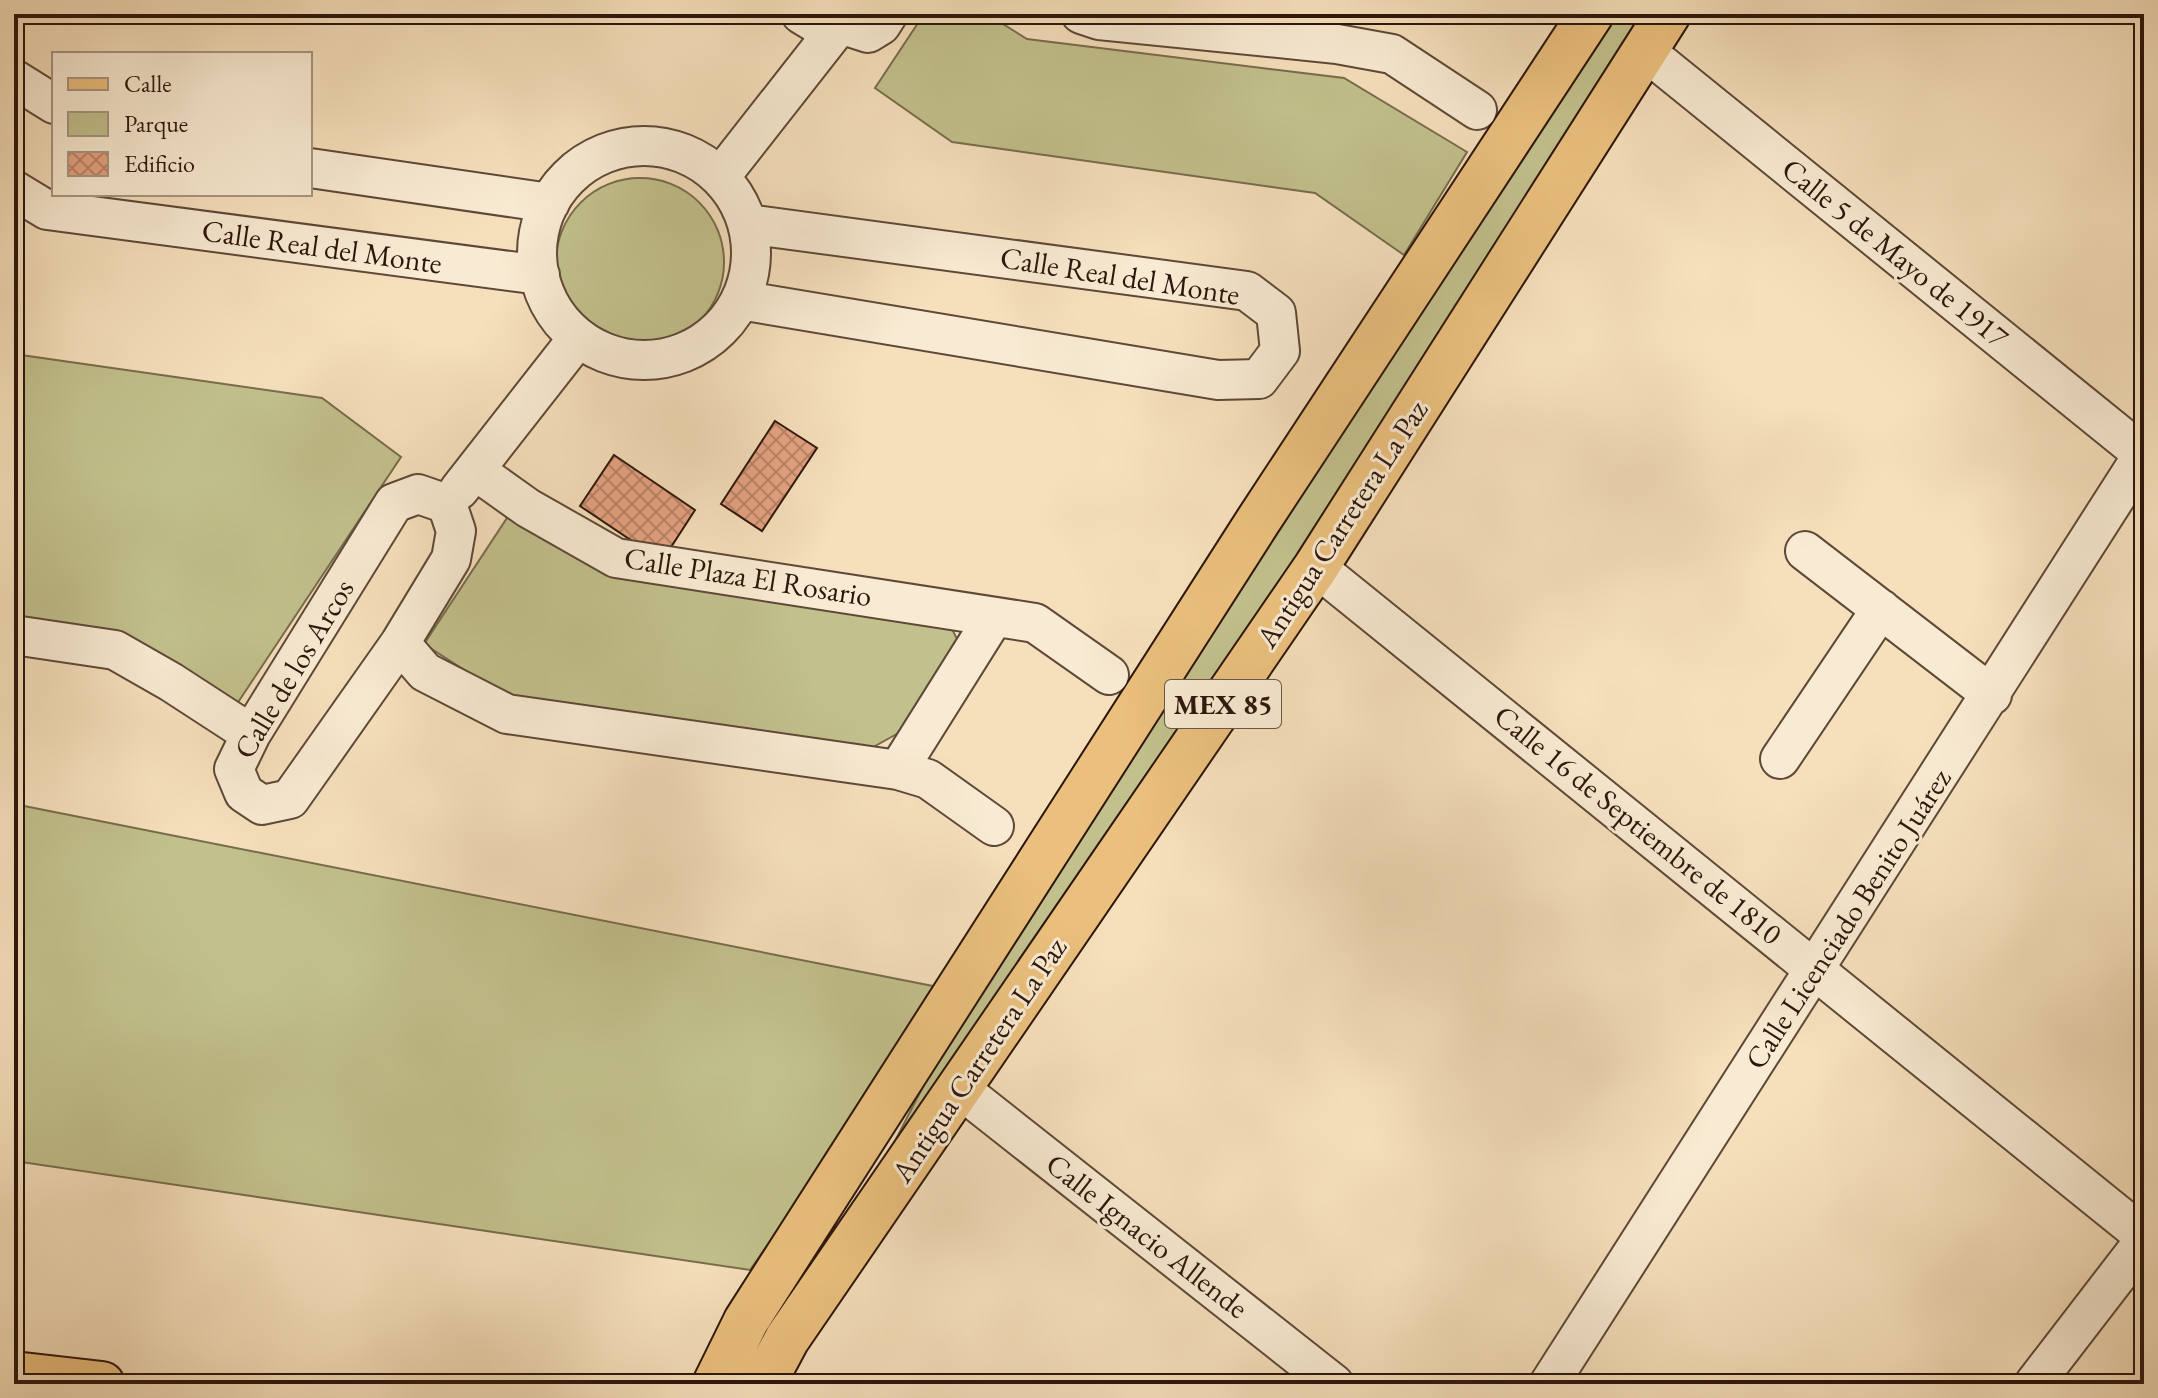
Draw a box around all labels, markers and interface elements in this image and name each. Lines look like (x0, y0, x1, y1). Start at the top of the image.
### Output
legend (52, 52, 312, 196)
text: Calle (124, 68, 172, 99)
text: Parque (124, 108, 188, 139)
text: Edificio (124, 148, 195, 179)
street label: Calle 5 de Mayo de 1917 (1774, 149, 2017, 356)
street label: Calle Real del Monte (200, 210, 445, 283)
street label: Calle Real del Monte (998, 237, 1243, 314)
street label: Antigua Carretera La Paz (1246, 392, 1437, 656)
street label: Calle Plaza El Rosario (622, 538, 875, 615)
street label: Calle de los Arcos (225, 572, 363, 766)
road number: MEX 85 (1165, 680, 1281, 728)
street label: Calle 16 de Septiembre de 1810 (1486, 696, 1790, 953)
street label: Calle Licenciado Benito Juárez (1736, 760, 1960, 1076)
street label: Antigua Carretera La Paz (881, 929, 1076, 1191)
street label: Calle Ignacio Allende (1038, 1144, 1256, 1327)

